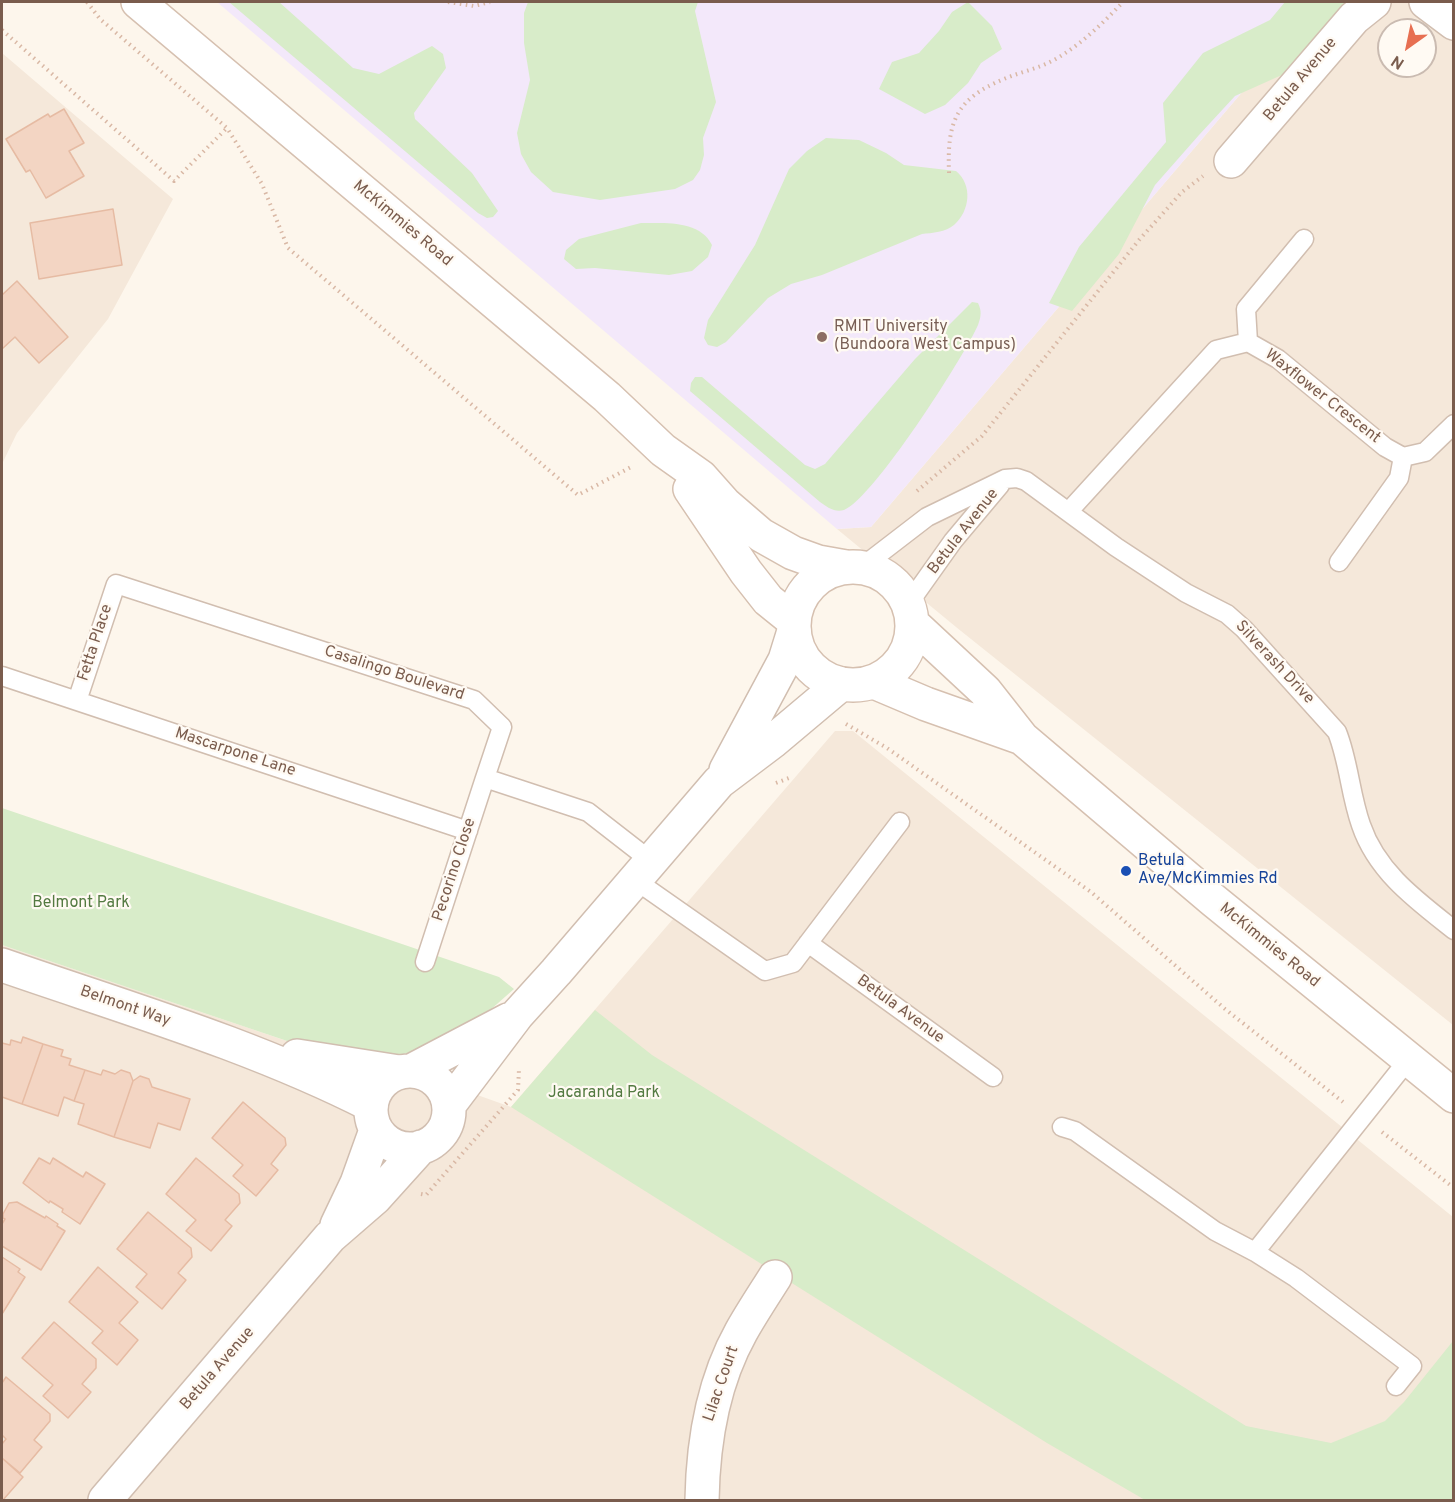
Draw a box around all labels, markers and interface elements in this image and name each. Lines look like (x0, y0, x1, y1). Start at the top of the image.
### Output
north arrow (1377, 18, 1437, 78)
street label: Betula Avenue (1260, 34, 1342, 126)
text: N (1388, 50, 1409, 73)
street label: McKimmies Road (348, 177, 456, 271)
place label: RMIT University (Bundoora West Campus) (834, 318, 1016, 356)
marker: RMIT University (Bundoora West Campus) (815, 330, 829, 344)
street label: Waxflower Crescent (1260, 346, 1384, 448)
street label: Betula Avenue (925, 485, 1003, 579)
street label: Fetta Place (75, 602, 117, 684)
street label: Silverash Drive (1230, 617, 1318, 709)
street label: Casalingo Boulevard (322, 642, 466, 706)
street label: Mascarpone Lane (172, 724, 298, 782)
street label: Pecorino Close (429, 816, 481, 924)
place label: Betula Ave/McKimmies Rd (1138, 852, 1278, 890)
marker: Betula Ave/McKimmies Rd (1119, 864, 1133, 878)
park label: Belmont Park (32, 894, 130, 914)
street label: McKimmies Road (1215, 900, 1323, 992)
street label: Betula Avenue (852, 972, 948, 1048)
street label: Belmont Way (77, 983, 173, 1031)
park label: Jacaranda Park (548, 1084, 660, 1104)
street label: Betula Avenue (177, 1324, 259, 1414)
street label: Lilac Court (700, 1344, 744, 1424)

